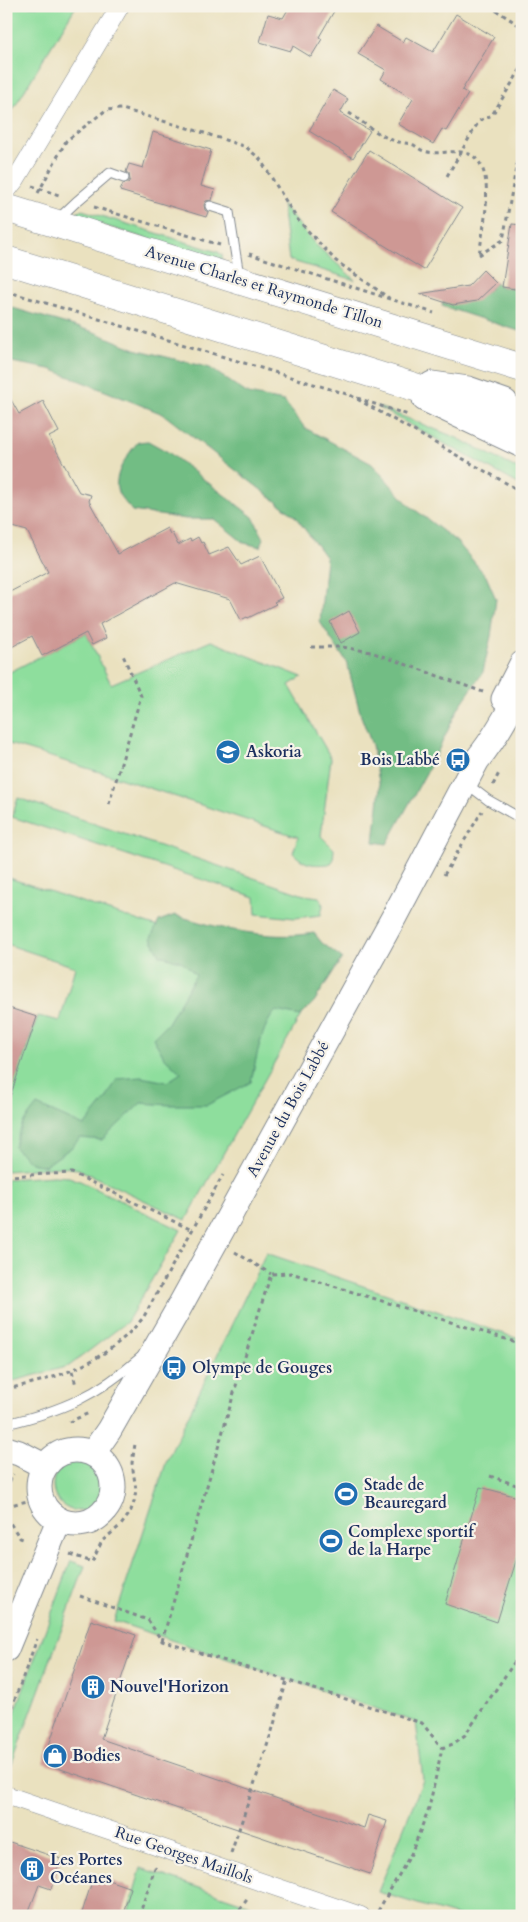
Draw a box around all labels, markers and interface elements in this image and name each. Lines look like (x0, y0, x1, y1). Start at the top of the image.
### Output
street label: Avenue Charles et Raymonde Tillon (142, 240, 386, 334)
school or university icon: Askoria (215, 739, 241, 765)
place label: Askoria (246, 741, 302, 763)
bus stop icon: Bois Labbé (445, 747, 471, 773)
place label: Bois Labbé (360, 749, 440, 771)
street label: Avenue du Bois Labbé (241, 1037, 335, 1181)
bus stop icon: Olympe de Gouges (161, 1355, 187, 1381)
place label: Olympe de Gouges (192, 1357, 332, 1379)
place label: Stade de Beauregard (364, 1474, 447, 1514)
sports icon: Stade de Beauregard (333, 1481, 359, 1507)
place label: Complexe sportif de la Harpe (348, 1521, 476, 1561)
sports icon: Complexe sportif de la Harpe (318, 1528, 344, 1554)
building icon: Nouvel'Horizon (80, 1674, 106, 1700)
place label: Nouvel'Horizon (110, 1676, 230, 1698)
shop icon: Bodies (42, 1743, 68, 1769)
place label: Bodies (72, 1745, 121, 1767)
street label: Rue Georges Maillols (112, 1821, 256, 1889)
place label: Les Portes Océanes (50, 1849, 122, 1889)
building icon: Les Portes Océanes (19, 1856, 45, 1882)

